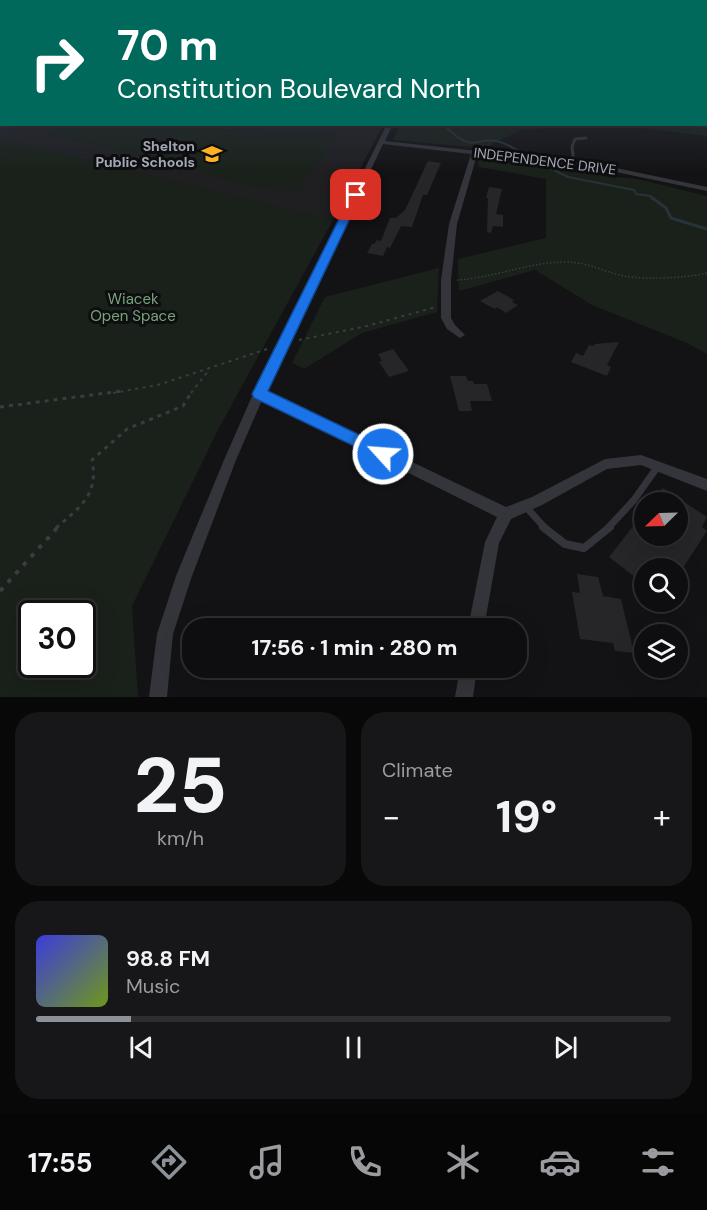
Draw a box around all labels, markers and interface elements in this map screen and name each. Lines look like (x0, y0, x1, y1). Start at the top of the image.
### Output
text: 70 m (117, 18, 218, 73)
icon: right (18, 24, 96, 102)
text: Constitution Boulevard North (117, 71, 481, 106)
place label: Shelton Public Schools (95, 137, 195, 171)
school or university icon: Shelton Public Schools (200, 142, 224, 166)
street label: INDEPENDENCE DRIVE (473, 143, 617, 179)
pin (330, 169, 381, 220)
icon: arrive (339, 178, 372, 211)
park label: Wiacek Open Space (90, 289, 176, 326)
position arrow (351, 422, 415, 486)
north arrow (634, 492, 688, 546)
map controls (634, 492, 688, 678)
button: search (634, 558, 688, 612)
speed limit sign: 30 (18, 600, 96, 678)
button: layers (634, 624, 688, 678)
text: 17:56 · 1 min · 280 m (251, 633, 458, 662)
text: 25 (134, 735, 227, 836)
text: Climate (382, 757, 453, 783)
text: 19° (496, 787, 557, 846)
text: − (382, 795, 400, 838)
text: + (653, 795, 671, 838)
text: km/h (157, 825, 204, 851)
text: 98.8 FM (126, 944, 210, 973)
text: Music (126, 973, 181, 999)
icon: previous (125, 1031, 158, 1064)
icon: pause (337, 1031, 370, 1064)
icon: next (549, 1031, 582, 1064)
icon: directions (148, 1141, 190, 1183)
icon: music (246, 1141, 288, 1183)
icon: phone (344, 1141, 386, 1183)
icon: climate (442, 1141, 484, 1183)
icon: car (539, 1141, 581, 1183)
icon: filters (637, 1141, 679, 1183)
text: 17:55 (28, 1145, 93, 1180)

